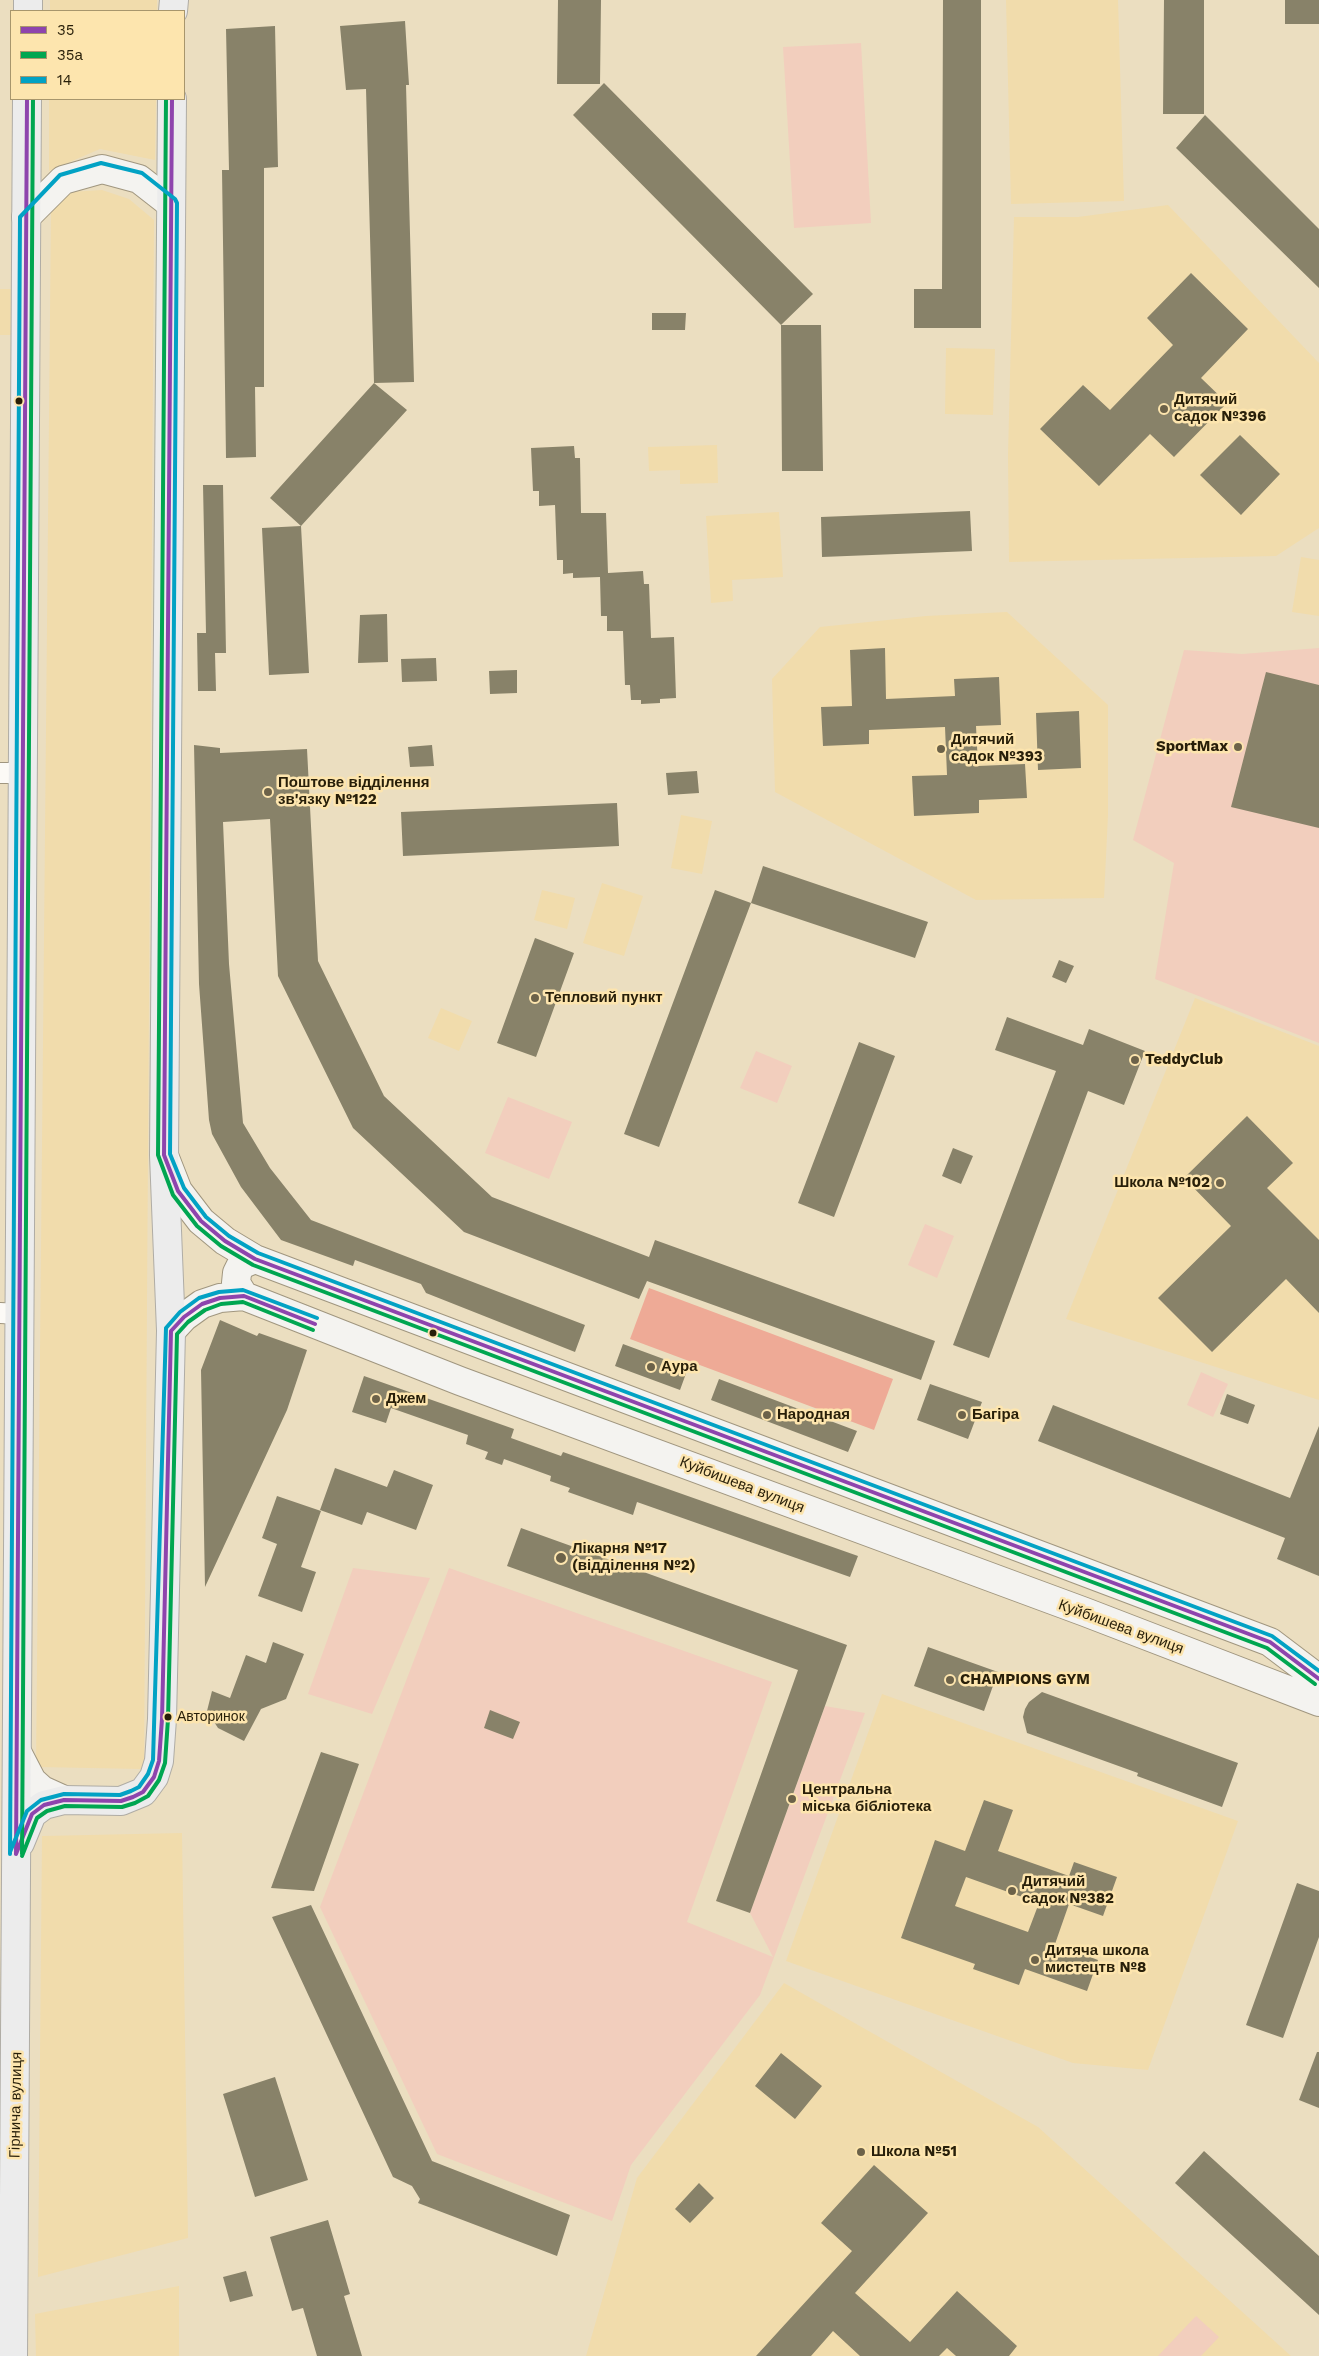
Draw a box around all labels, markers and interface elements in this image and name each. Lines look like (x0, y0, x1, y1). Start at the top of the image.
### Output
legend (10, 10, 185, 100)
text: 35 (57, 21, 74, 39)
text: 35а (57, 46, 83, 64)
text: 14 (57, 71, 72, 89)
place label: Дитячий садок №396 (1174, 391, 1266, 426)
unlabelled marker (14, 396, 24, 406)
marker: Дитячий садок №396 (1158, 403, 1170, 415)
place label: Дитячий садок №393 (951, 731, 1043, 766)
place label: SportMax (1156, 738, 1228, 756)
marker: SportMax (1232, 741, 1244, 753)
marker: Дитячий садок №393 (935, 743, 947, 755)
place label: Поштове відділення зв'язку №122 (278, 774, 430, 809)
marker: Поштове відділення зв'язку №122 (262, 786, 274, 798)
place label: Тепловий пункт (545, 989, 663, 1007)
marker: Тепловий пункт (529, 992, 541, 1004)
place label: TeddyClub (1145, 1051, 1223, 1069)
marker: TeddyClub (1129, 1054, 1141, 1066)
place label: Школа №102 (1114, 1174, 1210, 1192)
marker: Школа №102 (1214, 1177, 1226, 1189)
unlabelled marker (428, 1328, 438, 1338)
place label: Аура (661, 1358, 697, 1376)
marker: Аура (645, 1361, 657, 1373)
place label: Джем (386, 1390, 426, 1408)
marker: Джем (370, 1393, 382, 1405)
place label: Народная (777, 1406, 850, 1424)
place label: Багіра (972, 1406, 1019, 1424)
marker: Народная (761, 1409, 773, 1421)
marker: Багіра (956, 1409, 968, 1421)
street label: Куйбишева вулиця (677, 1453, 807, 1517)
place label: Лікарня №17 (відділення №2) (572, 1540, 696, 1575)
marker: Лікарня №17 (відділення №2) (554, 1551, 568, 1565)
street label: Куйбишева вулиця (1056, 1596, 1186, 1658)
place label: CHAMPIONS GYM (960, 1671, 1090, 1689)
marker: CHAMPIONS GYM (944, 1674, 956, 1686)
place label: Авторинок (177, 1709, 245, 1725)
marker: Авторинок (163, 1712, 173, 1722)
place label: Центральна міська бібліотека (802, 1781, 931, 1816)
marker: Центральна міська бібліотека (786, 1793, 798, 1805)
place label: Дитячий садок №382 (1022, 1873, 1114, 1908)
marker: Дитячий садок №382 (1006, 1885, 1018, 1897)
place label: Дитяча школа мистецтв №8 (1045, 1942, 1149, 1977)
marker: Дитяча школа мистецтв №8 (1029, 1954, 1041, 1966)
street label: Гірнича вулиця (6, 2052, 26, 2158)
place label: Школа №51 (871, 2143, 957, 2161)
marker: Школа №51 (855, 2146, 867, 2158)

